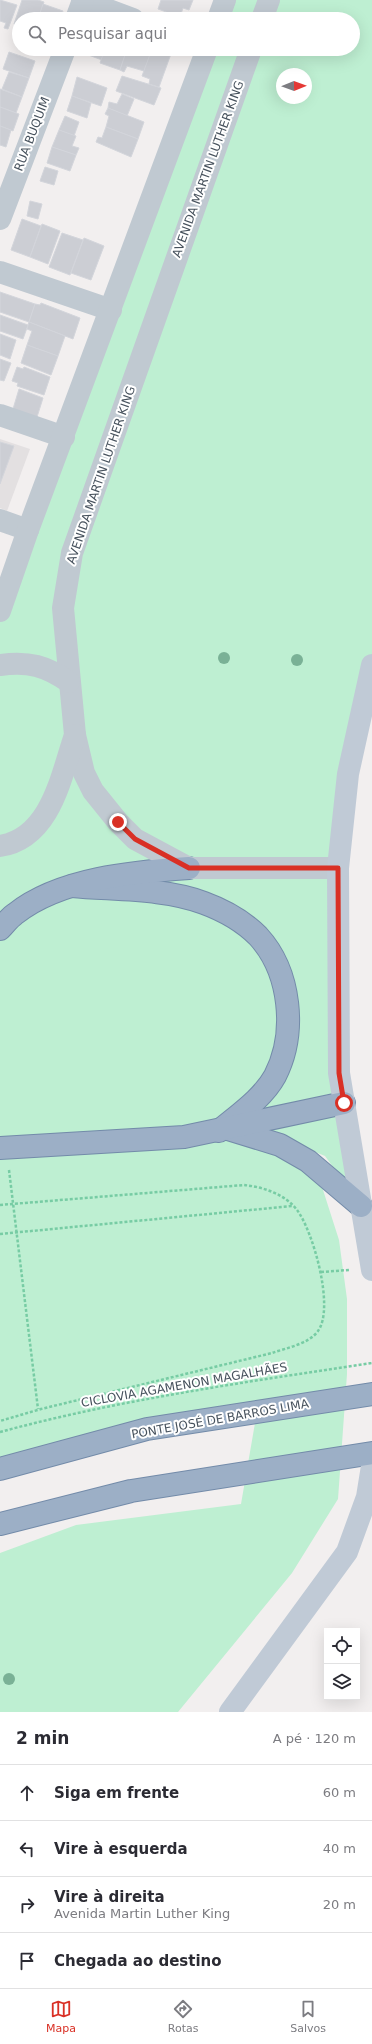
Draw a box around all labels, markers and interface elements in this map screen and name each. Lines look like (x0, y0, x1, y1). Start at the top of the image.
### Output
search box (12, 12, 360, 56)
icon: search (26, 23, 48, 45)
text: Pesquisar aqui (58, 25, 167, 43)
north arrow (276, 68, 312, 104)
street label: AVENIDA MARTIN LUTHER KING (169, 79, 247, 259)
street label: RUA BUQUIM (11, 95, 53, 173)
street label: AVENIDA MARTIN LUTHER KING (64, 384, 138, 566)
route end (109, 813, 127, 831)
route start (335, 1094, 353, 1112)
street label: CICLOVIA AGAMENON MAGALHÃES (80, 1359, 288, 1410)
street label: PONTE JOSÉ DE BARROS LIMA (130, 1395, 311, 1442)
map controls (324, 1628, 360, 1700)
button: locate (324, 1628, 360, 1664)
button: layers (324, 1664, 360, 1700)
text: 2 min (16, 1728, 69, 1748)
text: A pé · 120 m (273, 1731, 356, 1746)
icon: ahead (16, 1782, 38, 1804)
text: Siga em frente (54, 1784, 179, 1802)
text: 60 m (323, 1785, 356, 1800)
icon: left (16, 1838, 38, 1860)
text: Vire à esquerda (54, 1840, 188, 1858)
text: 40 m (323, 1841, 356, 1856)
text: Vire à direita (54, 1888, 165, 1906)
icon: right (16, 1894, 38, 1916)
text: 20 m (323, 1897, 356, 1912)
text: Avenida Martin Luther King (54, 1906, 230, 1921)
icon: arrive (16, 1950, 38, 1972)
text: Chegada ao destino (54, 1952, 222, 1970)
tab: Mapa (46, 1998, 76, 2035)
tab: Rotas (168, 1998, 198, 2035)
tab: Salvos (290, 1998, 326, 2035)

